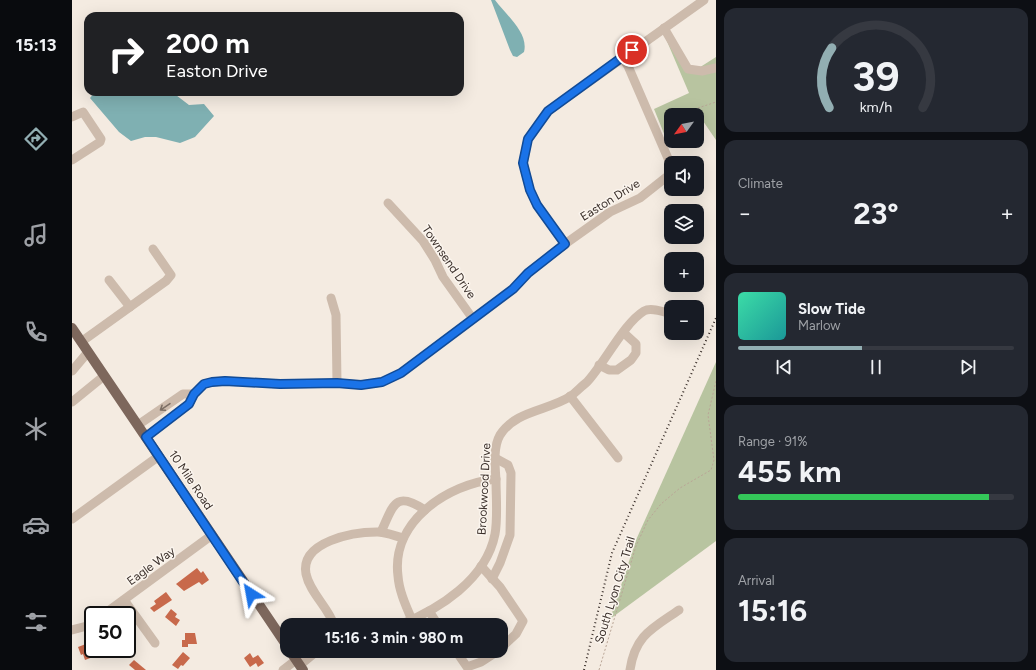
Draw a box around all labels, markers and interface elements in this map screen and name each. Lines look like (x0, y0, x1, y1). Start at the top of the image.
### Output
text: 200 m (166, 26, 250, 60)
icon: right (100, 28, 152, 80)
pin (615, 33, 649, 67)
text: 15:13 (15, 34, 57, 56)
icon: arrive (621, 39, 643, 61)
text: 39 (852, 51, 900, 101)
text: Easton Drive (166, 60, 268, 82)
text: km/h (860, 98, 892, 116)
north arrow (664, 108, 704, 148)
map controls (664, 108, 704, 340)
icon: directions (22, 125, 50, 153)
button: sound (664, 156, 704, 196)
street label: Easton Drive (578, 176, 643, 224)
text: Climate (738, 176, 783, 191)
text: 23° (853, 195, 899, 232)
text: − (738, 200, 752, 227)
text: + (1000, 200, 1014, 227)
button: layers (664, 204, 704, 244)
icon: music (22, 221, 50, 249)
street label: Townsend Drive (419, 223, 479, 302)
button: + (664, 252, 704, 292)
button: − (664, 300, 704, 340)
text: Slow Tide (798, 300, 865, 318)
icon: phone (22, 318, 50, 346)
text: Marlow (798, 318, 840, 333)
icon: previous (773, 356, 795, 378)
icon: pause (865, 356, 887, 378)
icon: next (957, 356, 979, 378)
one-way arrow (160, 403, 171, 411)
icon: climate (22, 415, 50, 443)
text: Range · 91% (738, 434, 807, 449)
street label: Brookwood Drive (475, 442, 493, 535)
street label: 10 Mile Road (166, 448, 216, 512)
text: 455 km (738, 453, 841, 490)
icon: car (22, 511, 50, 539)
street label: South Lyon City Trail (592, 535, 638, 645)
street label: Eagle Way (124, 544, 178, 588)
position arrow (230, 573, 272, 615)
text: Arrival (738, 573, 775, 588)
text: 15:16 (738, 592, 807, 629)
speed limit sign: 50 (84, 606, 136, 658)
icon: filters (22, 608, 50, 636)
text: 15:16 · 3 min · 980 m (325, 629, 463, 647)

